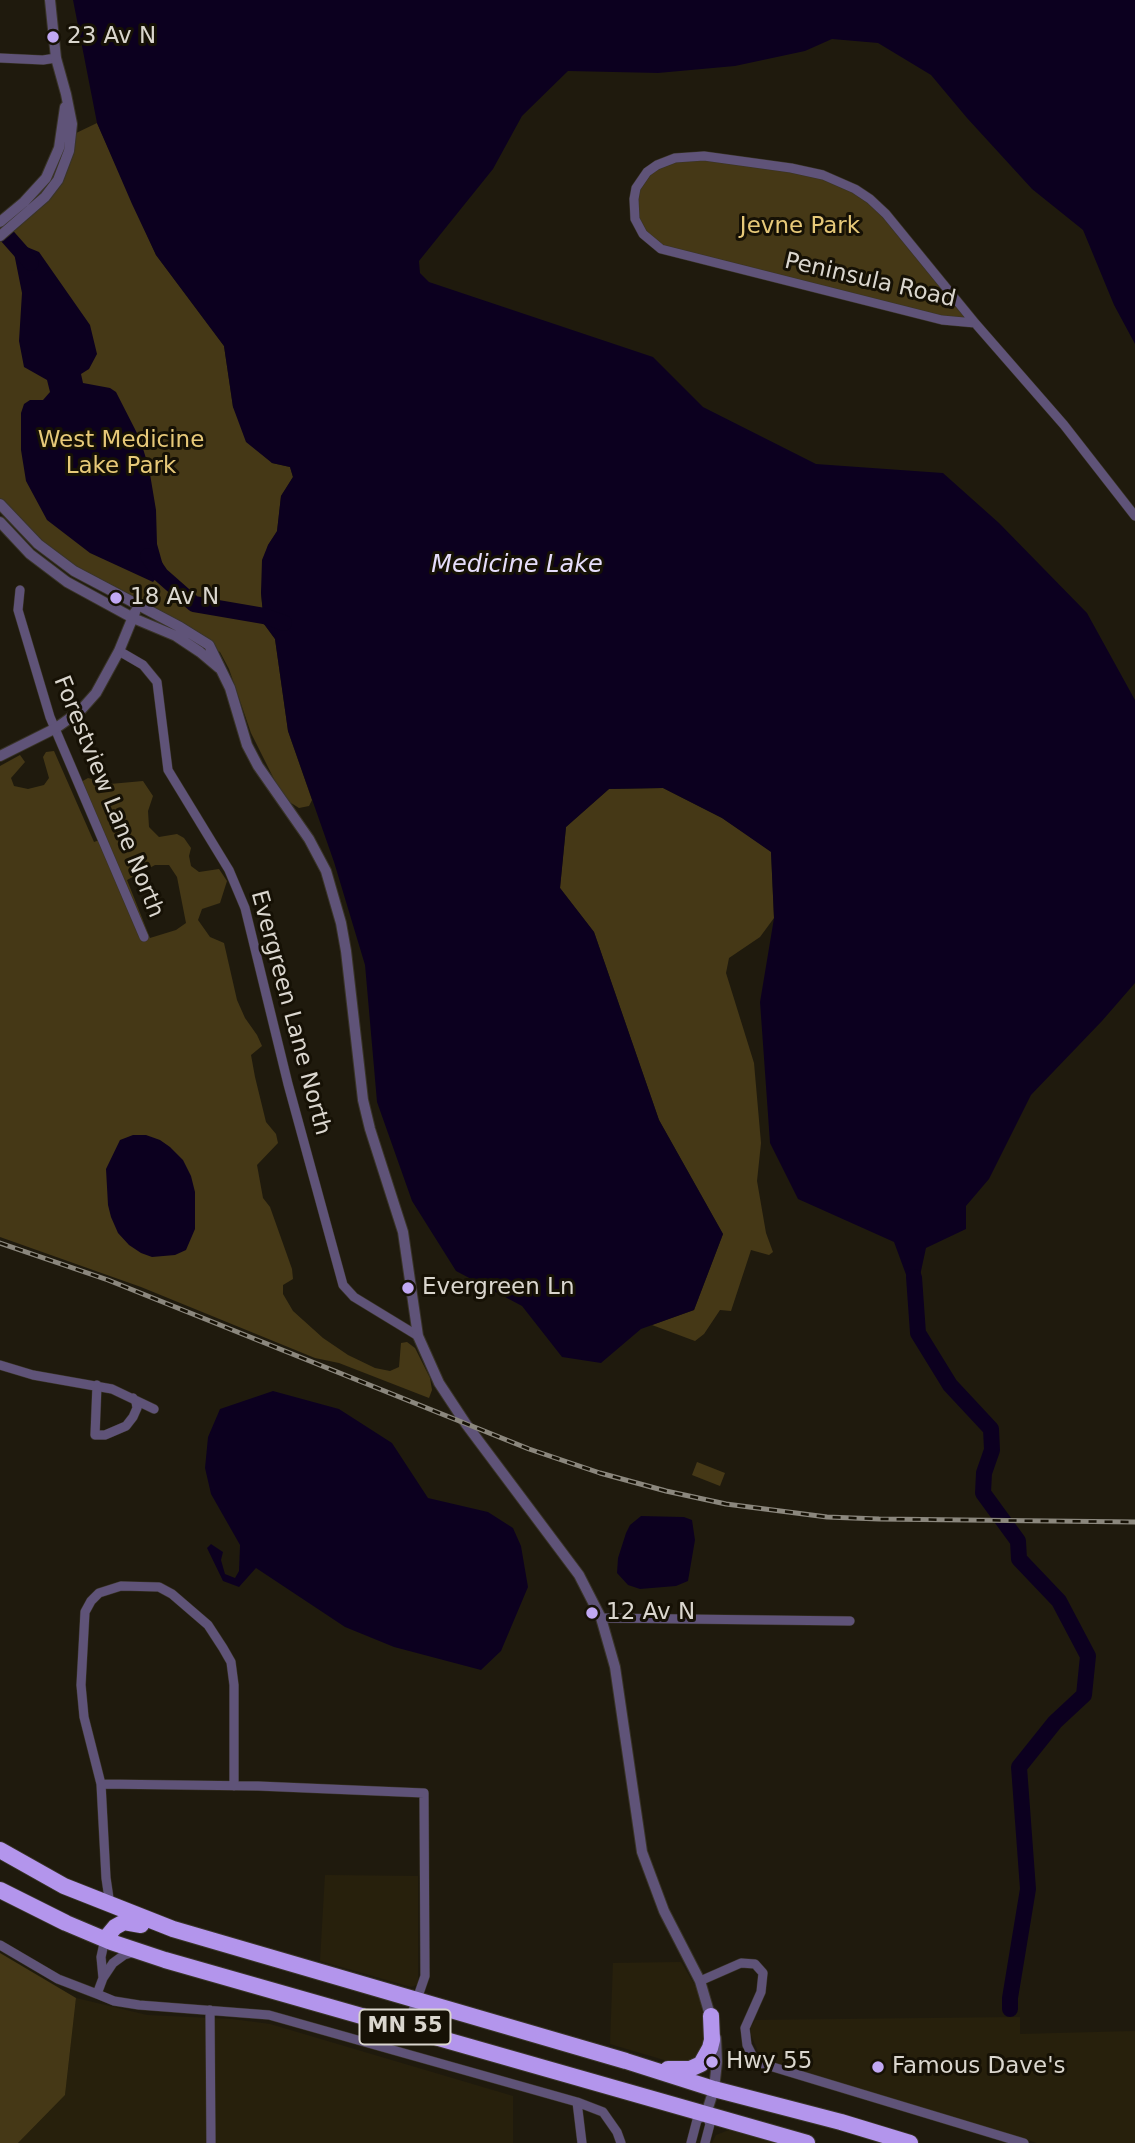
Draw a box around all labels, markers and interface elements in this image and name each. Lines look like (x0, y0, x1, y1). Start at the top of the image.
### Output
place label: 23 Av N (67, 23, 156, 51)
marker: 23 Av N (45, 29, 61, 45)
park label: Jevne Park (740, 213, 860, 241)
street label: Peninsula Road (782, 248, 958, 314)
park label: West Medicine Lake Park (38, 427, 204, 481)
water label: Medicine Lake (431, 552, 603, 580)
place label: 18 Av N (130, 584, 219, 612)
marker: 18 Av N (108, 590, 124, 606)
street label: Forestview Lane North (47, 672, 169, 922)
street label: Evergreen Lane North (244, 888, 336, 1138)
place label: Evergreen Ln (422, 1274, 574, 1302)
marker: Evergreen Ln (400, 1280, 416, 1296)
place label: 12 Av N (606, 1599, 695, 1627)
marker: 12 Av N (584, 1605, 600, 1621)
road number: MN 55 (360, 2010, 450, 2044)
place label: Hwy 55 (726, 2048, 812, 2076)
place label: Famous Dave's (892, 2053, 1065, 2081)
marker: Hwy 55 (704, 2054, 720, 2070)
marker: Famous Dave's (870, 2059, 886, 2075)

